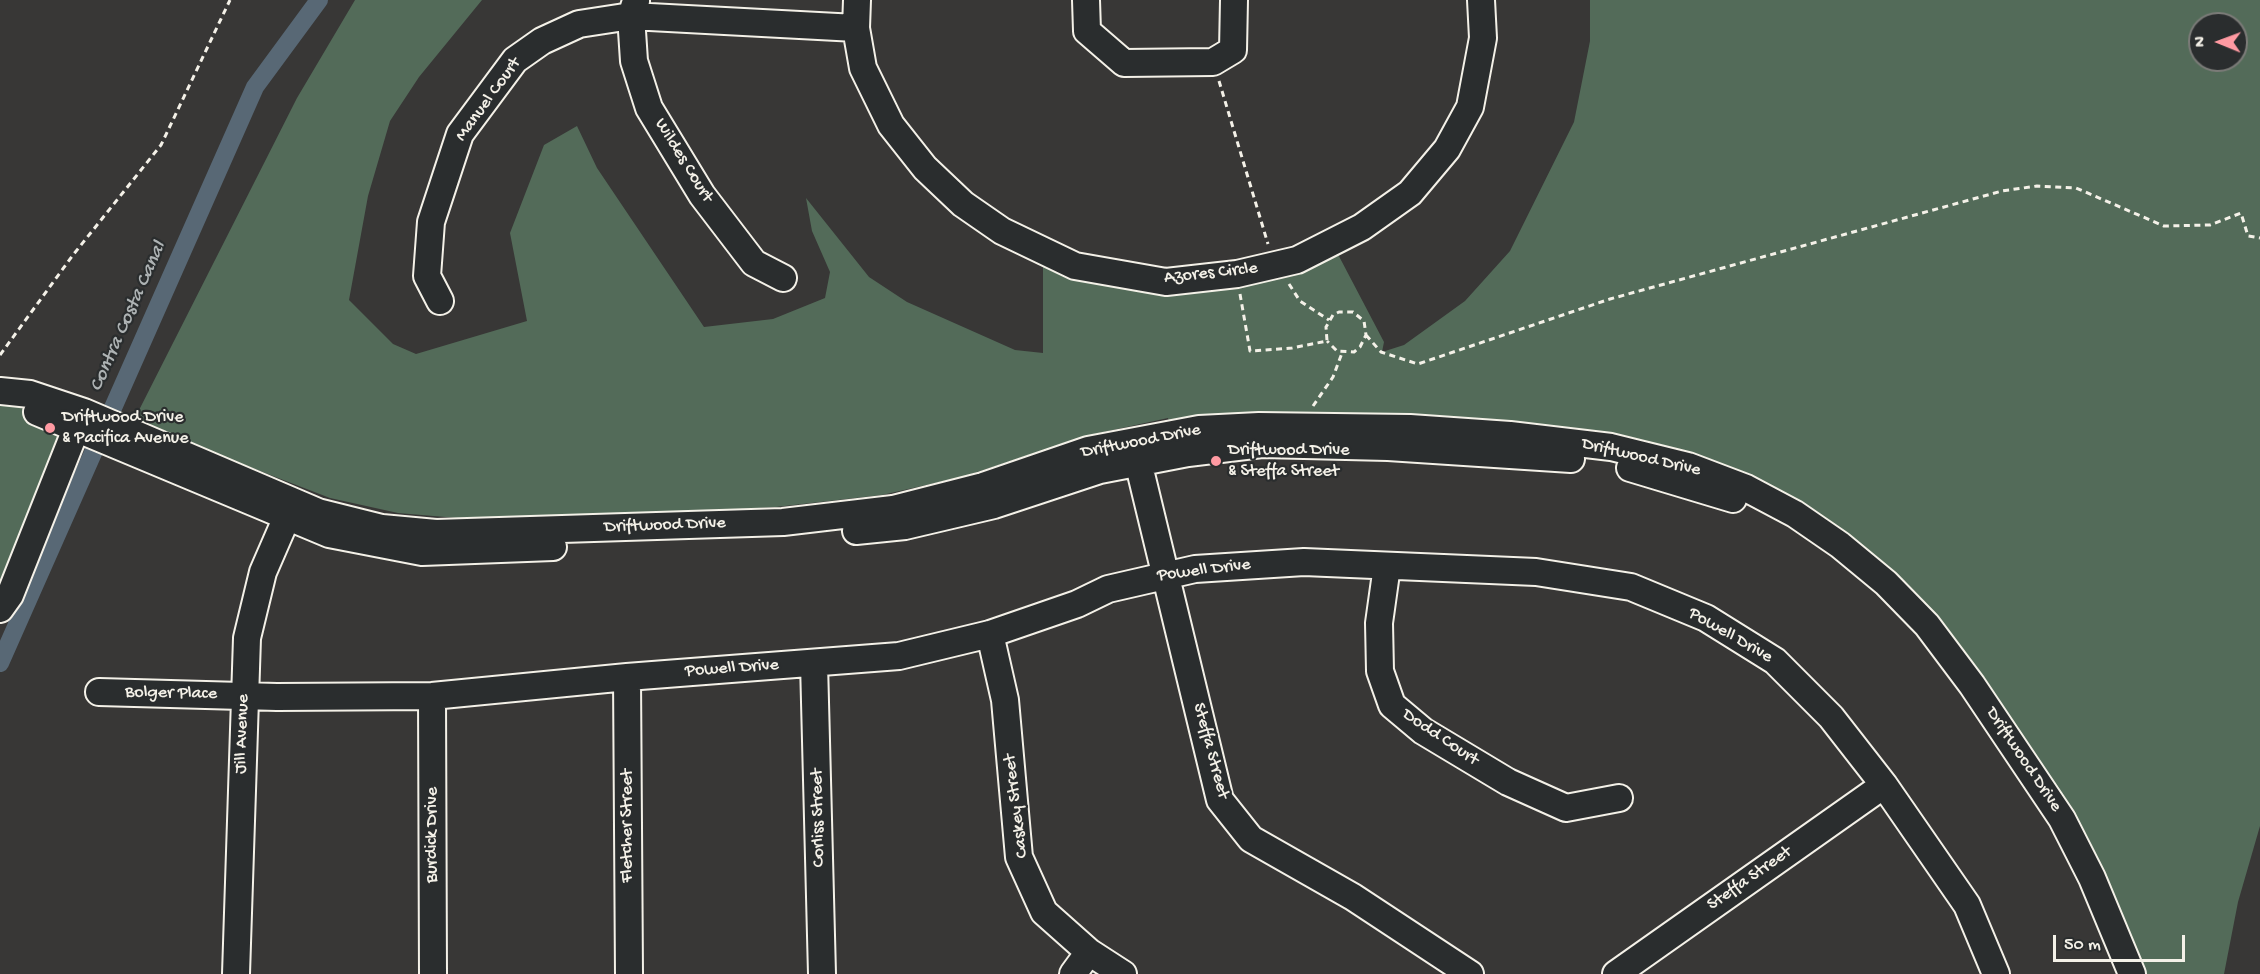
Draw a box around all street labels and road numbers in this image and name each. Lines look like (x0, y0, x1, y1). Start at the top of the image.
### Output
street label: Manuel Court (451, 54, 527, 146)
street label: Wildes Court (649, 115, 717, 207)
street label: Azores Circle (1163, 258, 1259, 290)
street label: Driftwood Drive (1079, 420, 1203, 464)
street label: Driftwood Drive (1579, 434, 1703, 482)
street label: Driftwood Drive (604, 513, 726, 539)
street label: Powell Drive (1156, 555, 1252, 587)
street label: Powell Drive (1684, 603, 1776, 669)
street label: Powell Drive (684, 655, 780, 683)
street label: Bolger Place (125, 682, 217, 706)
street label: Jill Avenue (231, 694, 255, 774)
street label: Steffa Street (1187, 701, 1233, 801)
street label: Driftwood Drive (1980, 704, 2066, 816)
street label: Dodd Court (1398, 705, 1482, 771)
street label: Caskey Street (1000, 753, 1034, 859)
street label: Corliss Street (807, 768, 831, 868)
street label: Fletcher Street (617, 769, 639, 883)
street label: Burdick Drive (422, 787, 444, 883)
street label: Steffa Street (1704, 842, 1796, 916)

